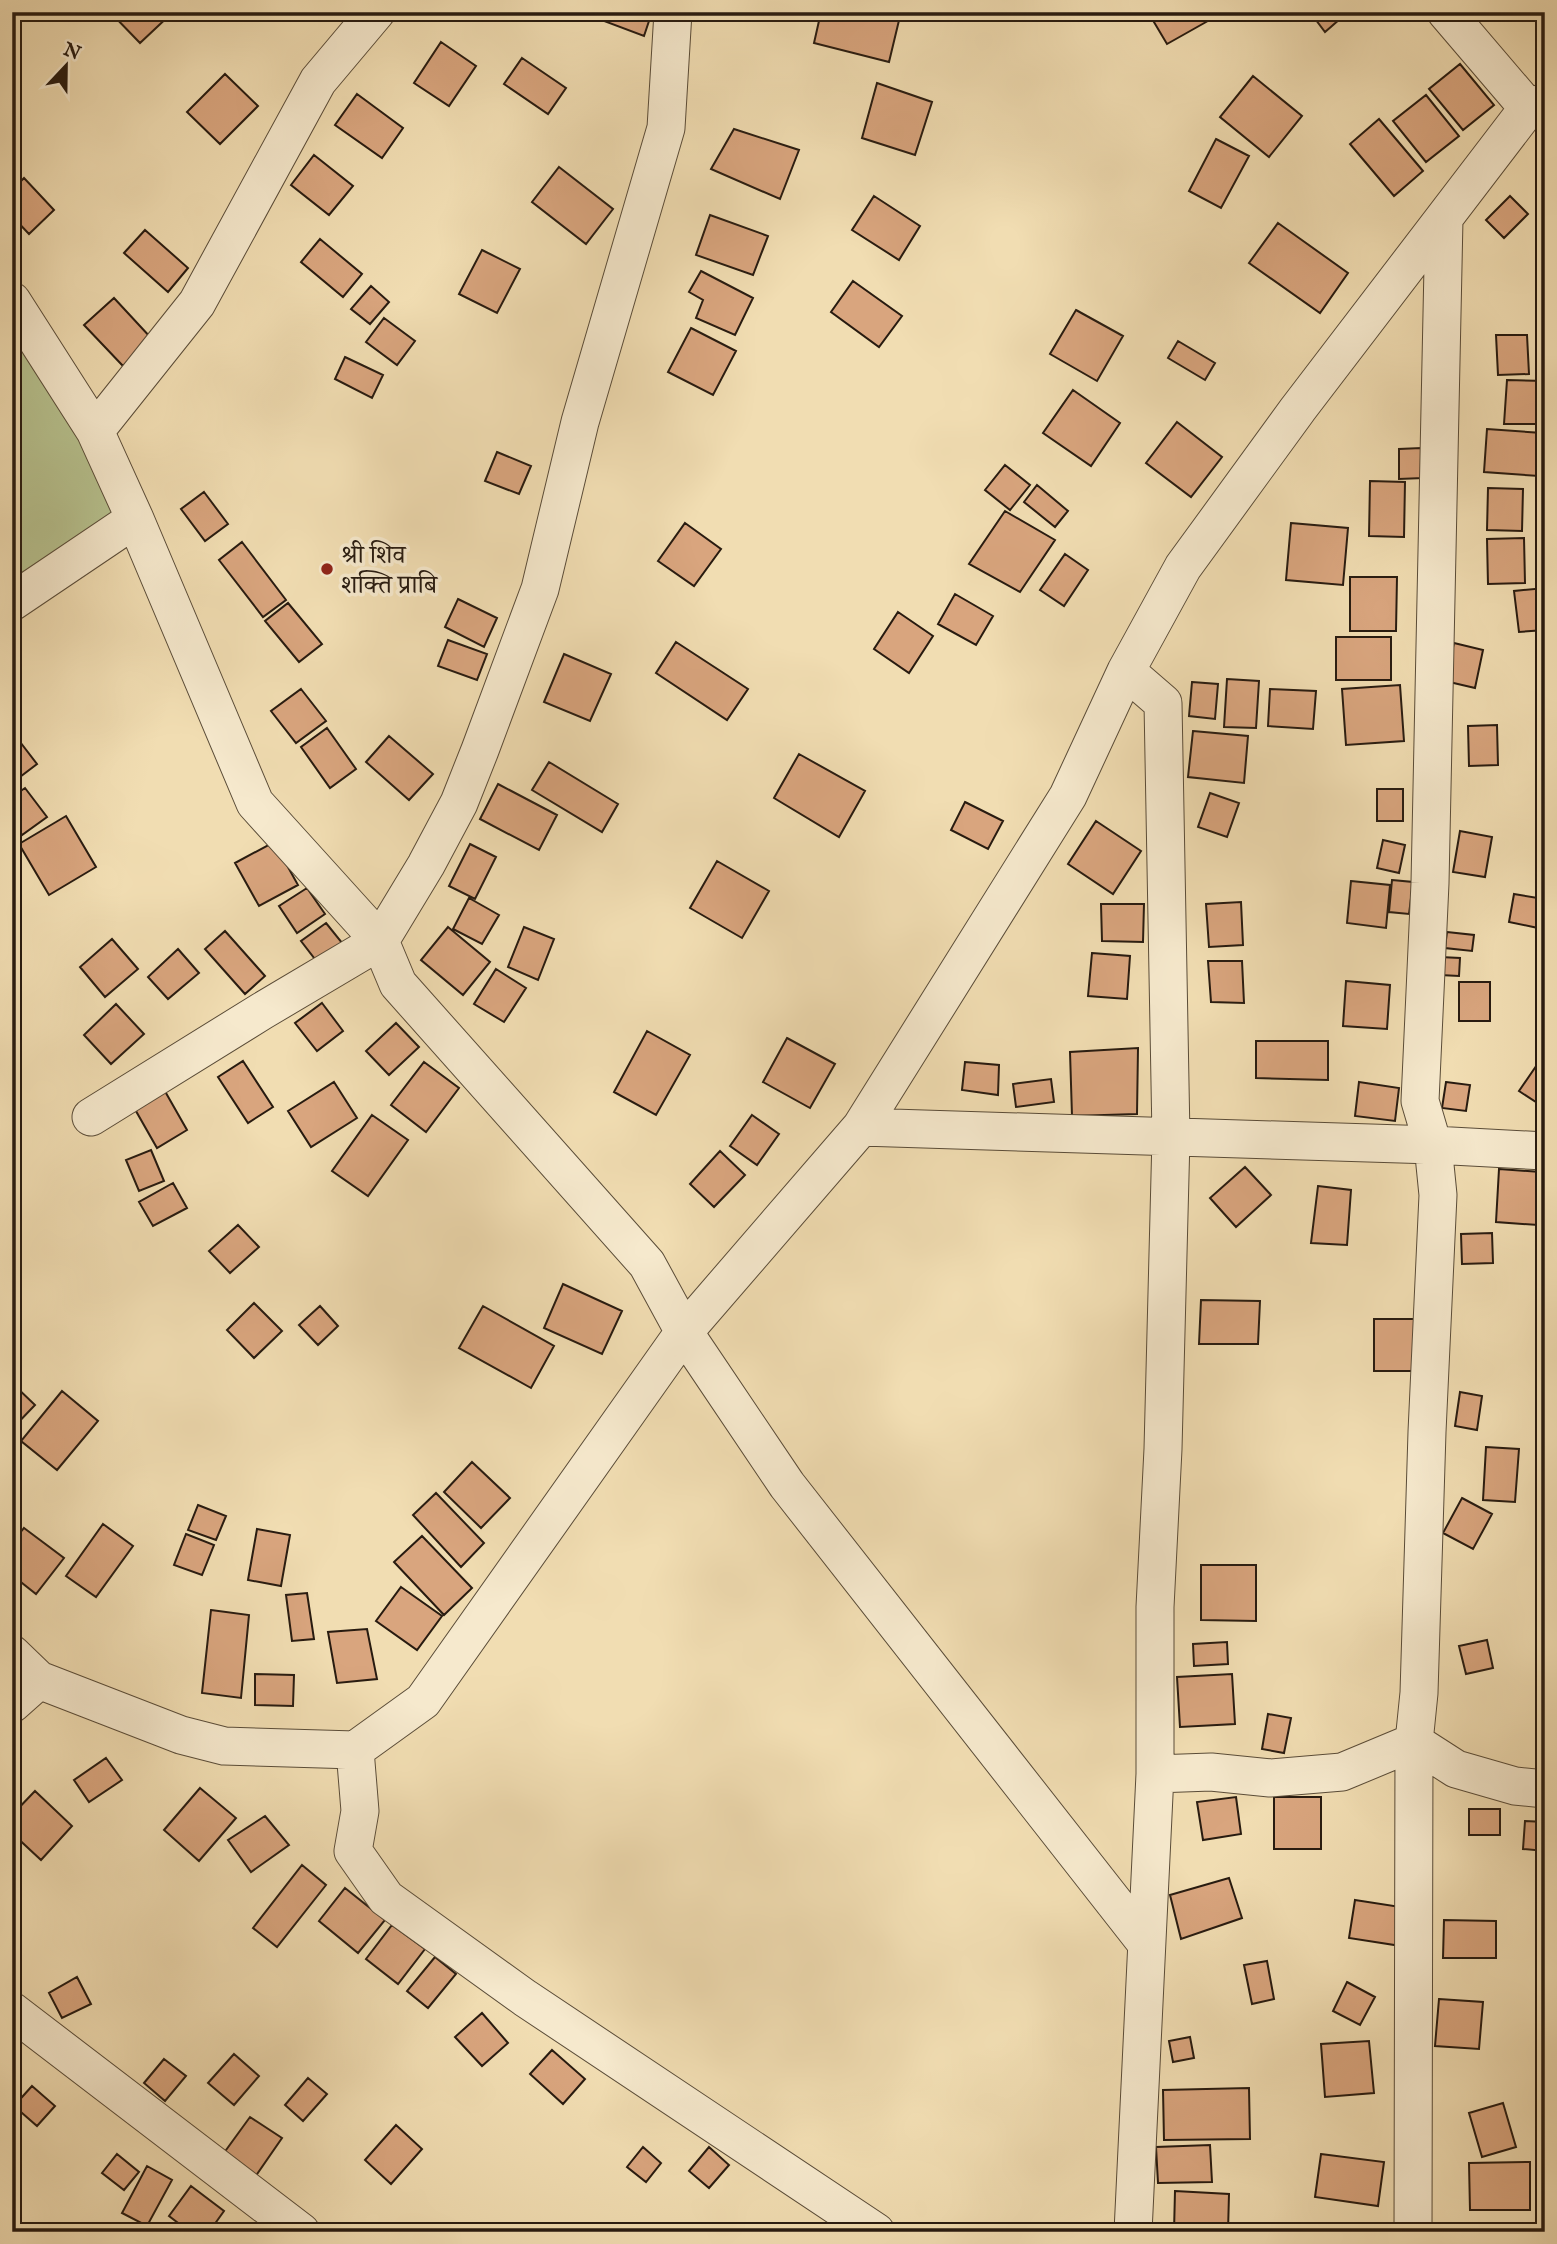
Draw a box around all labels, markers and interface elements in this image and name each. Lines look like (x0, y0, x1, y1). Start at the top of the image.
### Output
north arrow (32, 32, 102, 102)
text: N (59, 38, 84, 67)
place label: श्री शिव शक्ति प्राबि (341, 539, 439, 602)
marker: श्री शिव शक्ति प्राबि (319, 561, 335, 577)

